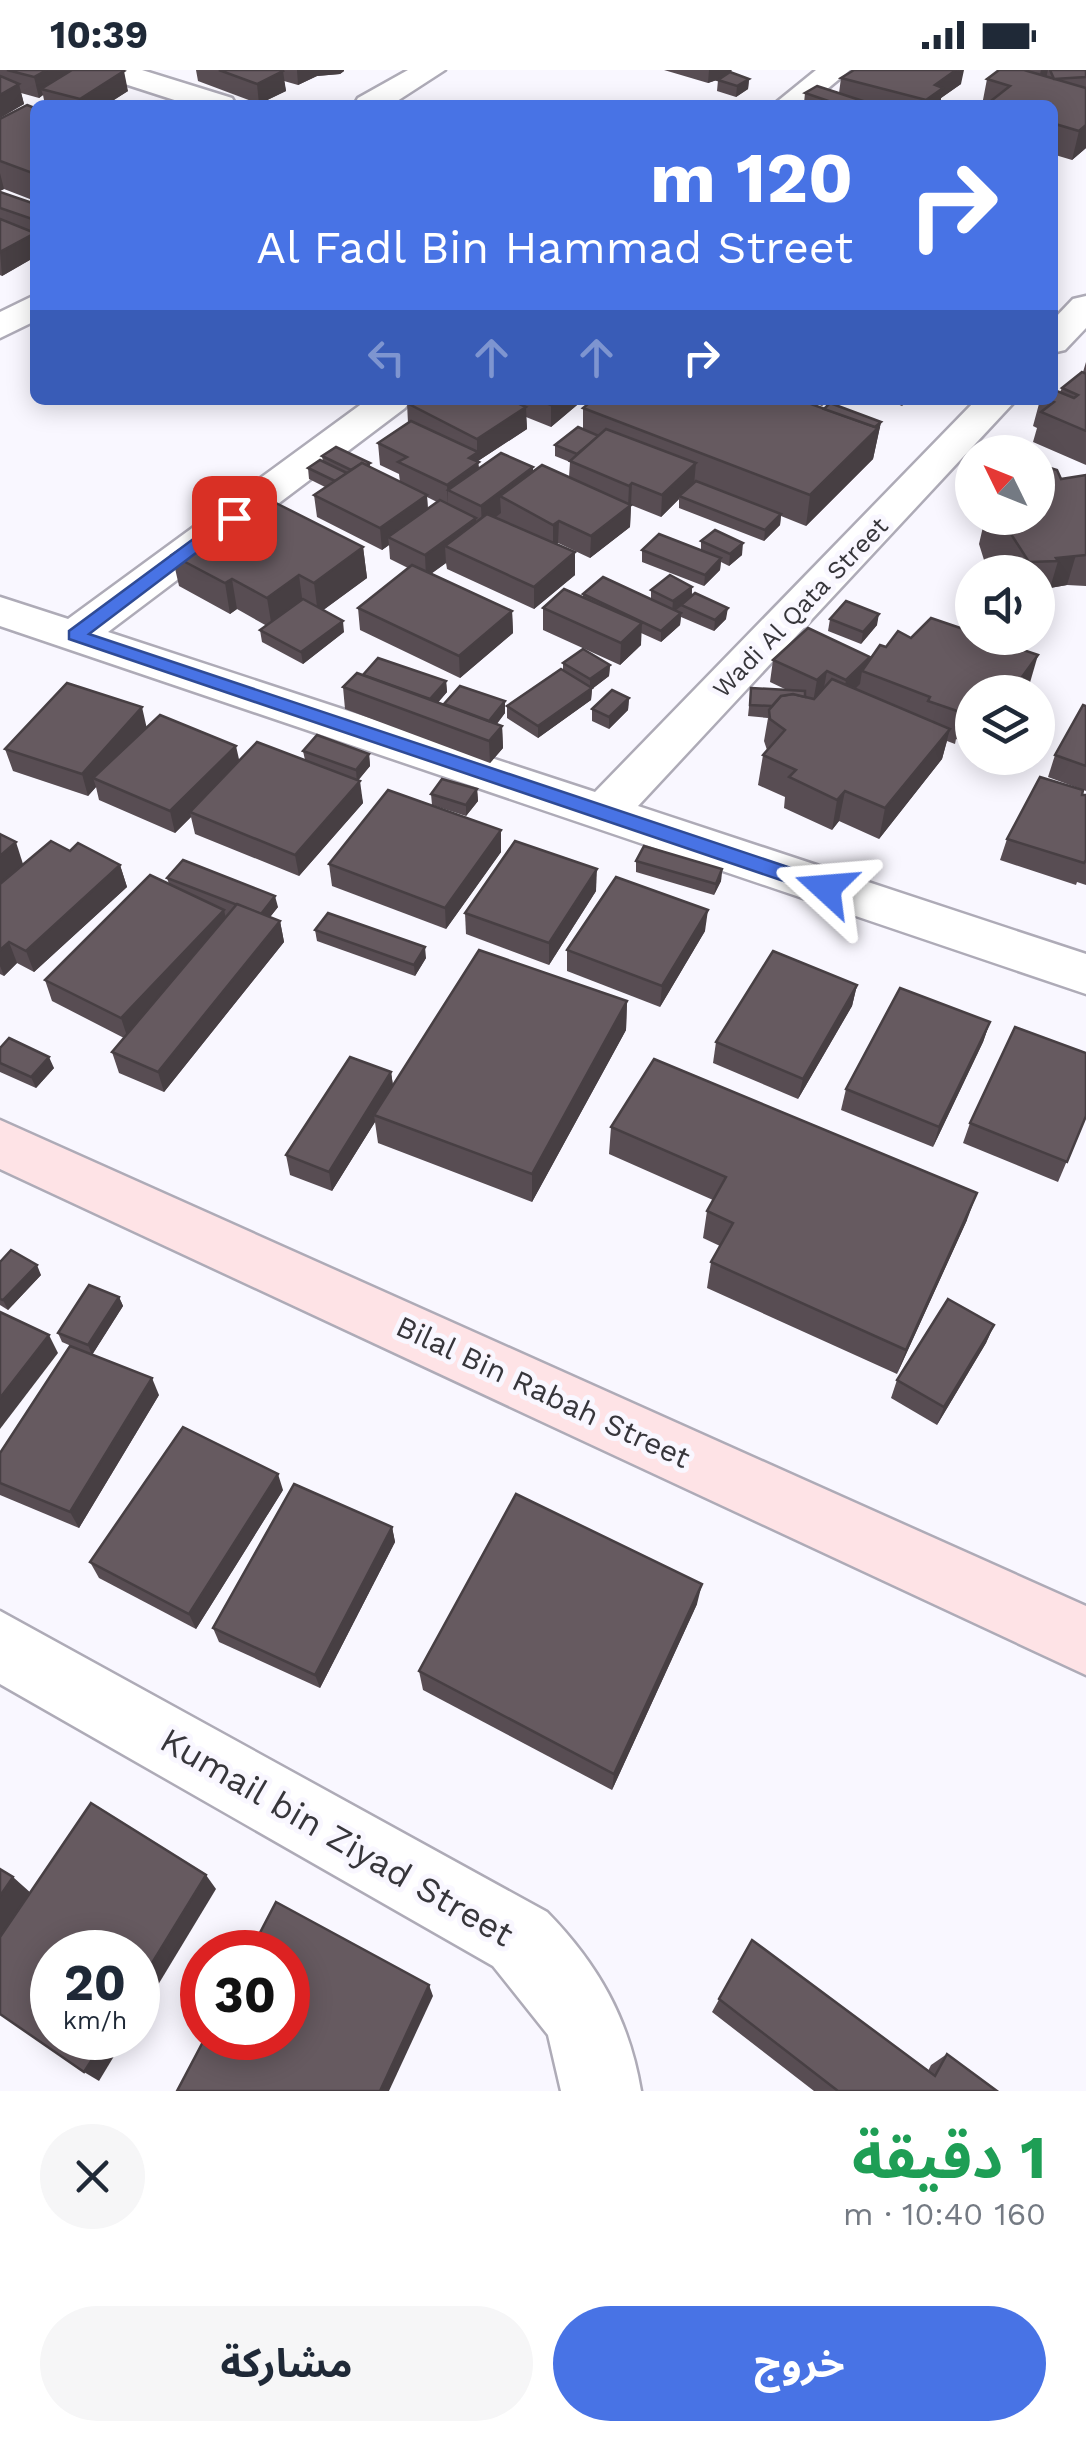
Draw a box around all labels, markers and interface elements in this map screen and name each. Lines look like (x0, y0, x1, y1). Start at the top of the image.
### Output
text: 10:39 (50, 13, 148, 57)
text: 120 m (650, 137, 853, 219)
icon: right (888, 140, 1018, 270)
text: Al Fadl Bin Hammad Street (256, 221, 853, 274)
icon: left (359, 330, 414, 385)
icon: ahead (464, 330, 519, 385)
icon: ahead (569, 330, 624, 385)
icon: right (674, 330, 729, 385)
north arrow (955, 435, 1055, 535)
map controls (955, 435, 1055, 775)
pin (192, 476, 277, 561)
icon: arrive (207, 491, 262, 546)
street label: Wadi Al Qata Street (707, 511, 894, 703)
button: sound (955, 555, 1055, 655)
button: layers (955, 675, 1055, 775)
position arrow (774, 836, 878, 940)
street label: Bilal Bin Rabah Street (391, 1308, 696, 1475)
street label: Kumail bin Ziyad Street (153, 1719, 521, 1955)
speed limit sign: 30 (180, 1930, 310, 2060)
text: 20 (64, 1953, 126, 2012)
text: km/h (63, 2006, 127, 2035)
text: 1 دقيقة (852, 2122, 1046, 2193)
button: close (40, 2124, 145, 2229)
text: 160 m · 10:40 (843, 2195, 1046, 2233)
button: مشاركة (40, 2306, 533, 2421)
button: خروج (553, 2306, 1046, 2421)

